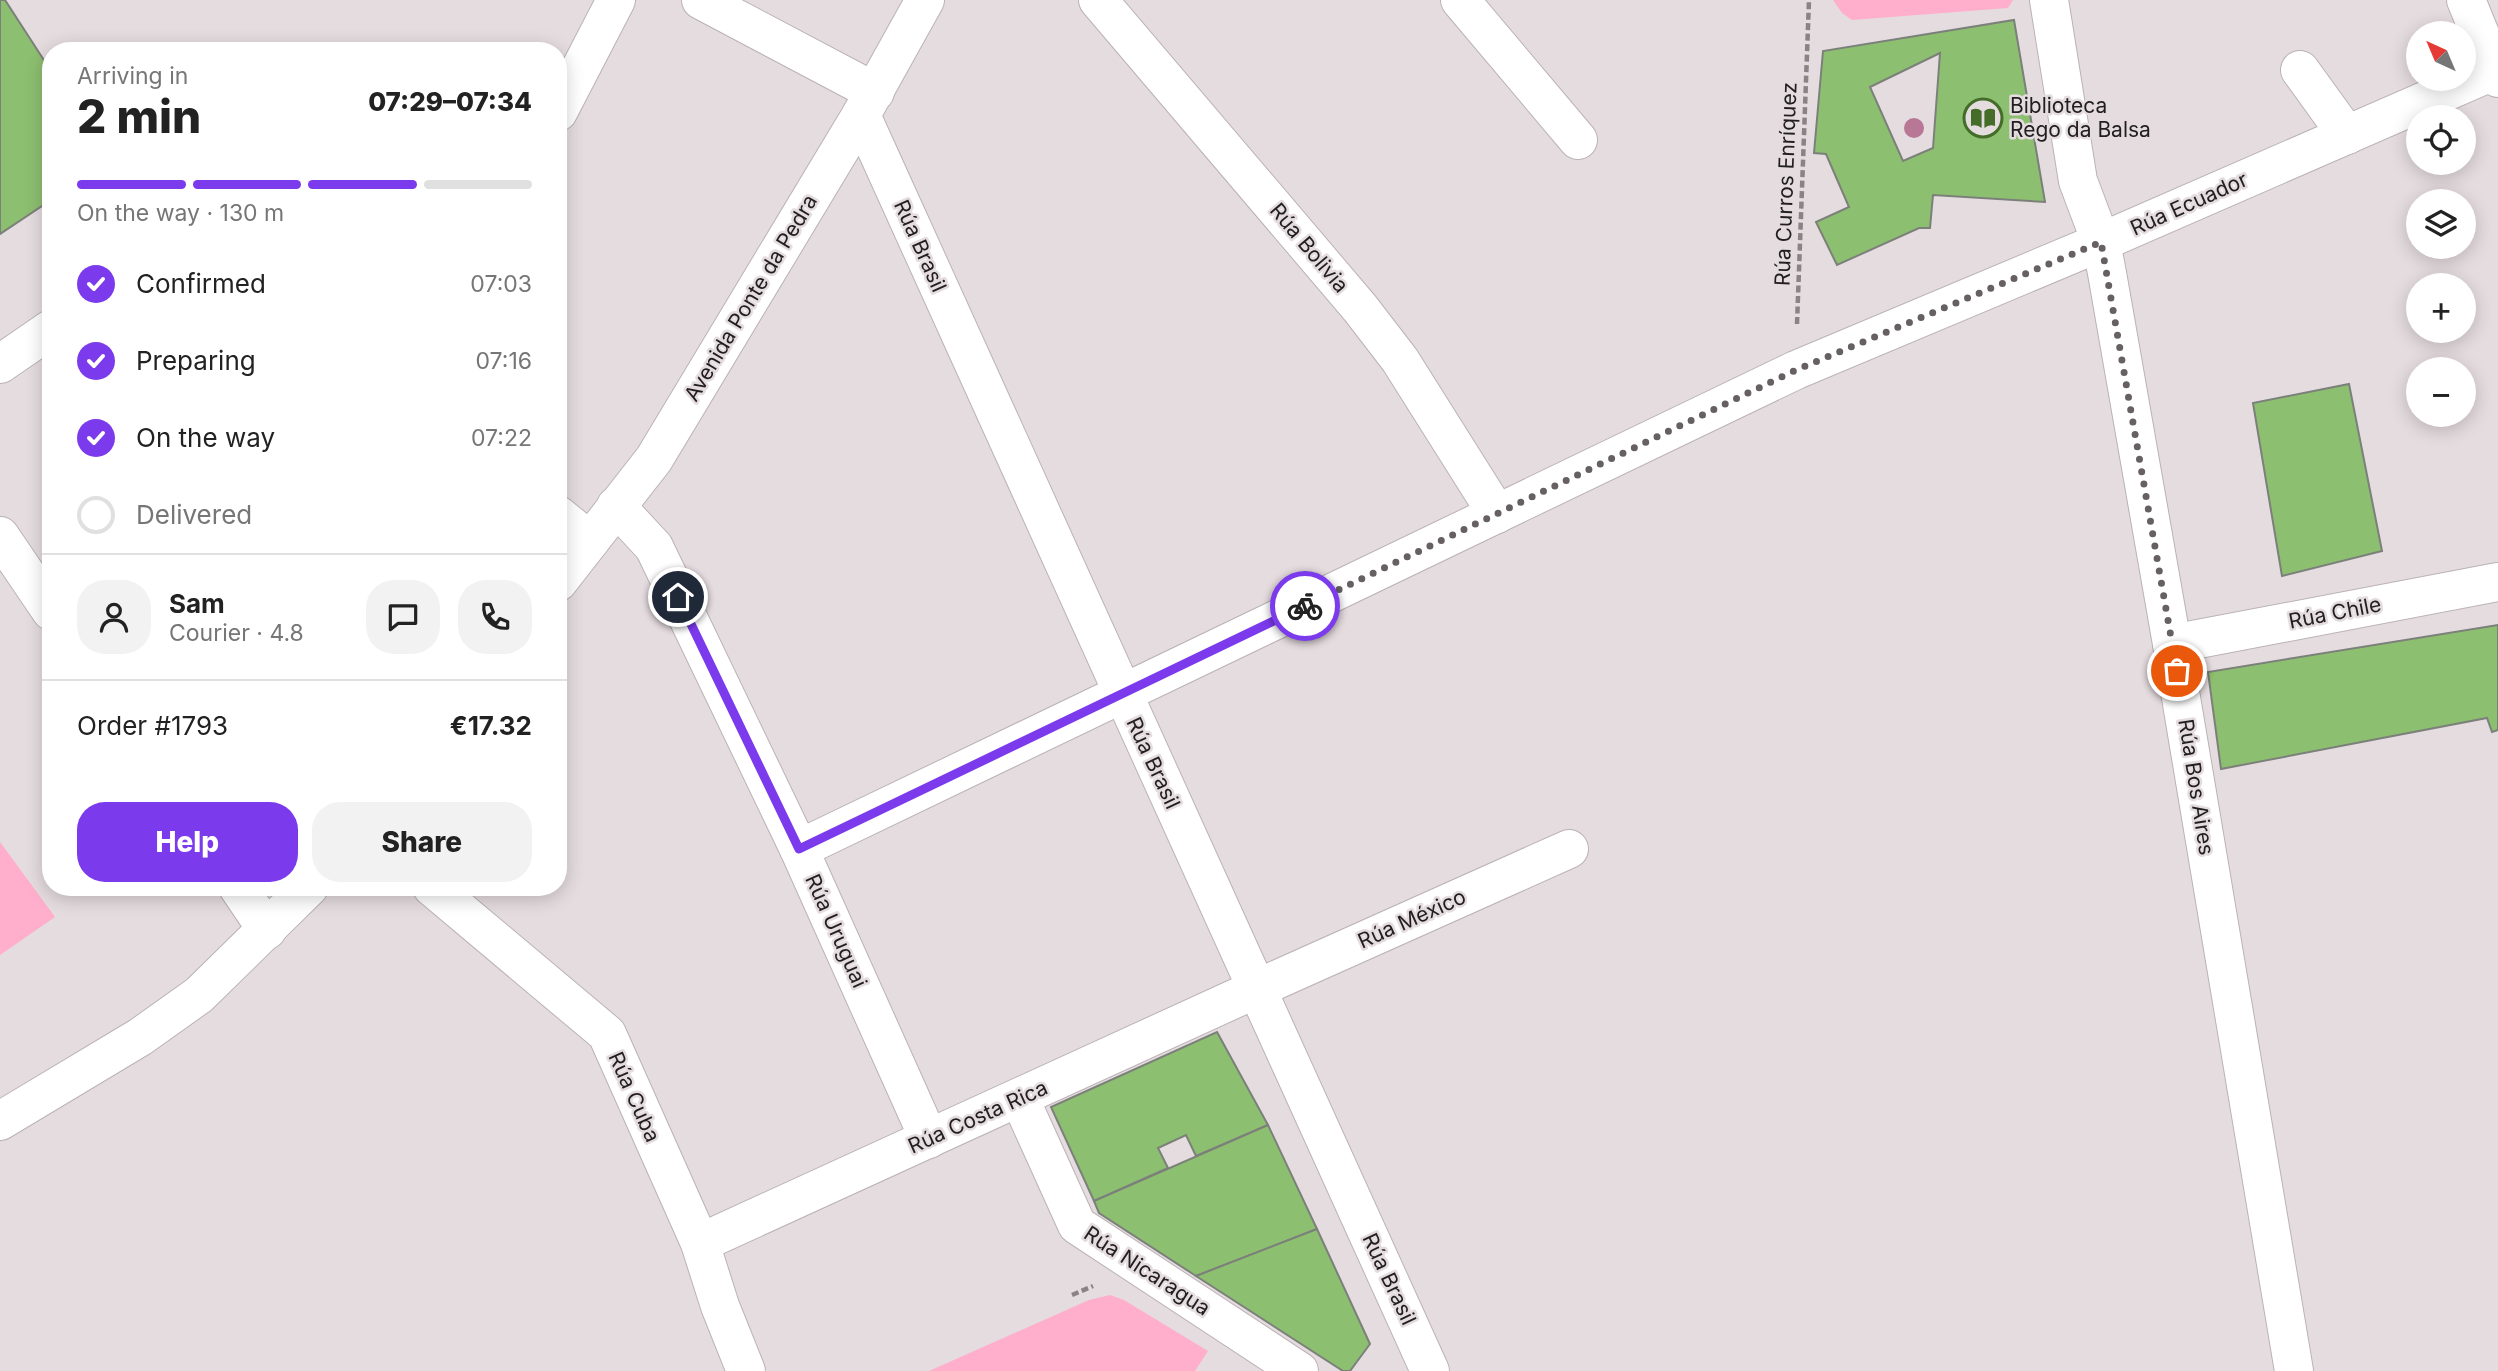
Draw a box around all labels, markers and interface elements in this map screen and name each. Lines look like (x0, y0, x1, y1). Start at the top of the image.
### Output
north arrow (2406, 21, 2476, 91)
map controls (2406, 21, 2476, 427)
text: Arriving in (77, 62, 188, 90)
street label: Rúa Curros Enríquez (1769, 82, 1802, 286)
text: 07:29–07:34 (368, 86, 532, 117)
text: 2 min (77, 88, 201, 144)
place label: Biblioteca Rego da Balsa (2010, 93, 2151, 142)
library icon: Biblioteca Rego da Balsa (1962, 97, 2004, 139)
button: locate (2406, 105, 2476, 175)
street label: Rúa Ecuador (2126, 167, 2251, 241)
button: layers (2406, 189, 2476, 259)
street label: Avenida Ponte da Pedra (679, 190, 822, 406)
street label: Rúa Brasil (889, 196, 952, 296)
street label: Rúa Bolivia (1265, 198, 1354, 297)
text: On the way · 130 m (77, 199, 284, 227)
icon: check (77, 265, 115, 303)
text: Confirmed (136, 268, 266, 299)
text: 07:03 (470, 270, 532, 298)
button: + (2406, 273, 2476, 343)
icon: check (77, 342, 115, 380)
text: Preparing (136, 345, 256, 376)
text: 07:16 (475, 347, 532, 375)
button: − (2406, 357, 2476, 427)
icon: check (77, 419, 115, 457)
text: On the way (136, 422, 275, 453)
text: 07:22 (471, 424, 532, 452)
text: Delivered (136, 499, 252, 530)
pin (648, 567, 708, 627)
courier (1270, 571, 1340, 641)
icon: home (659, 578, 697, 616)
button: person (77, 580, 151, 654)
button: chat (366, 580, 440, 654)
button: phone (458, 580, 532, 654)
icon: bike (1286, 587, 1324, 625)
text: Sam (169, 588, 225, 619)
street label: Rúa Chile (2286, 591, 2383, 634)
text: Courier · 4.8 (169, 619, 304, 647)
pin (2147, 641, 2207, 701)
icon: bag (2158, 652, 2196, 690)
text: Order #1793 (77, 710, 228, 741)
text: €17.32 (450, 710, 532, 741)
street label: Rúa Brasil (1121, 713, 1186, 813)
street label: Rúa Bos Aires (2173, 717, 2220, 857)
button: Help (77, 802, 298, 882)
button: Share (312, 802, 532, 882)
street label: Rúa Uruguai (800, 870, 873, 992)
street label: Rúa México (1354, 884, 1470, 953)
street label: Rúa Cuba (603, 1048, 665, 1146)
street label: Rúa Costa Rica (904, 1075, 1051, 1158)
street label: Rúa Nicaragua (1080, 1221, 1215, 1321)
street label: Rúa Brasil (1357, 1229, 1422, 1329)

